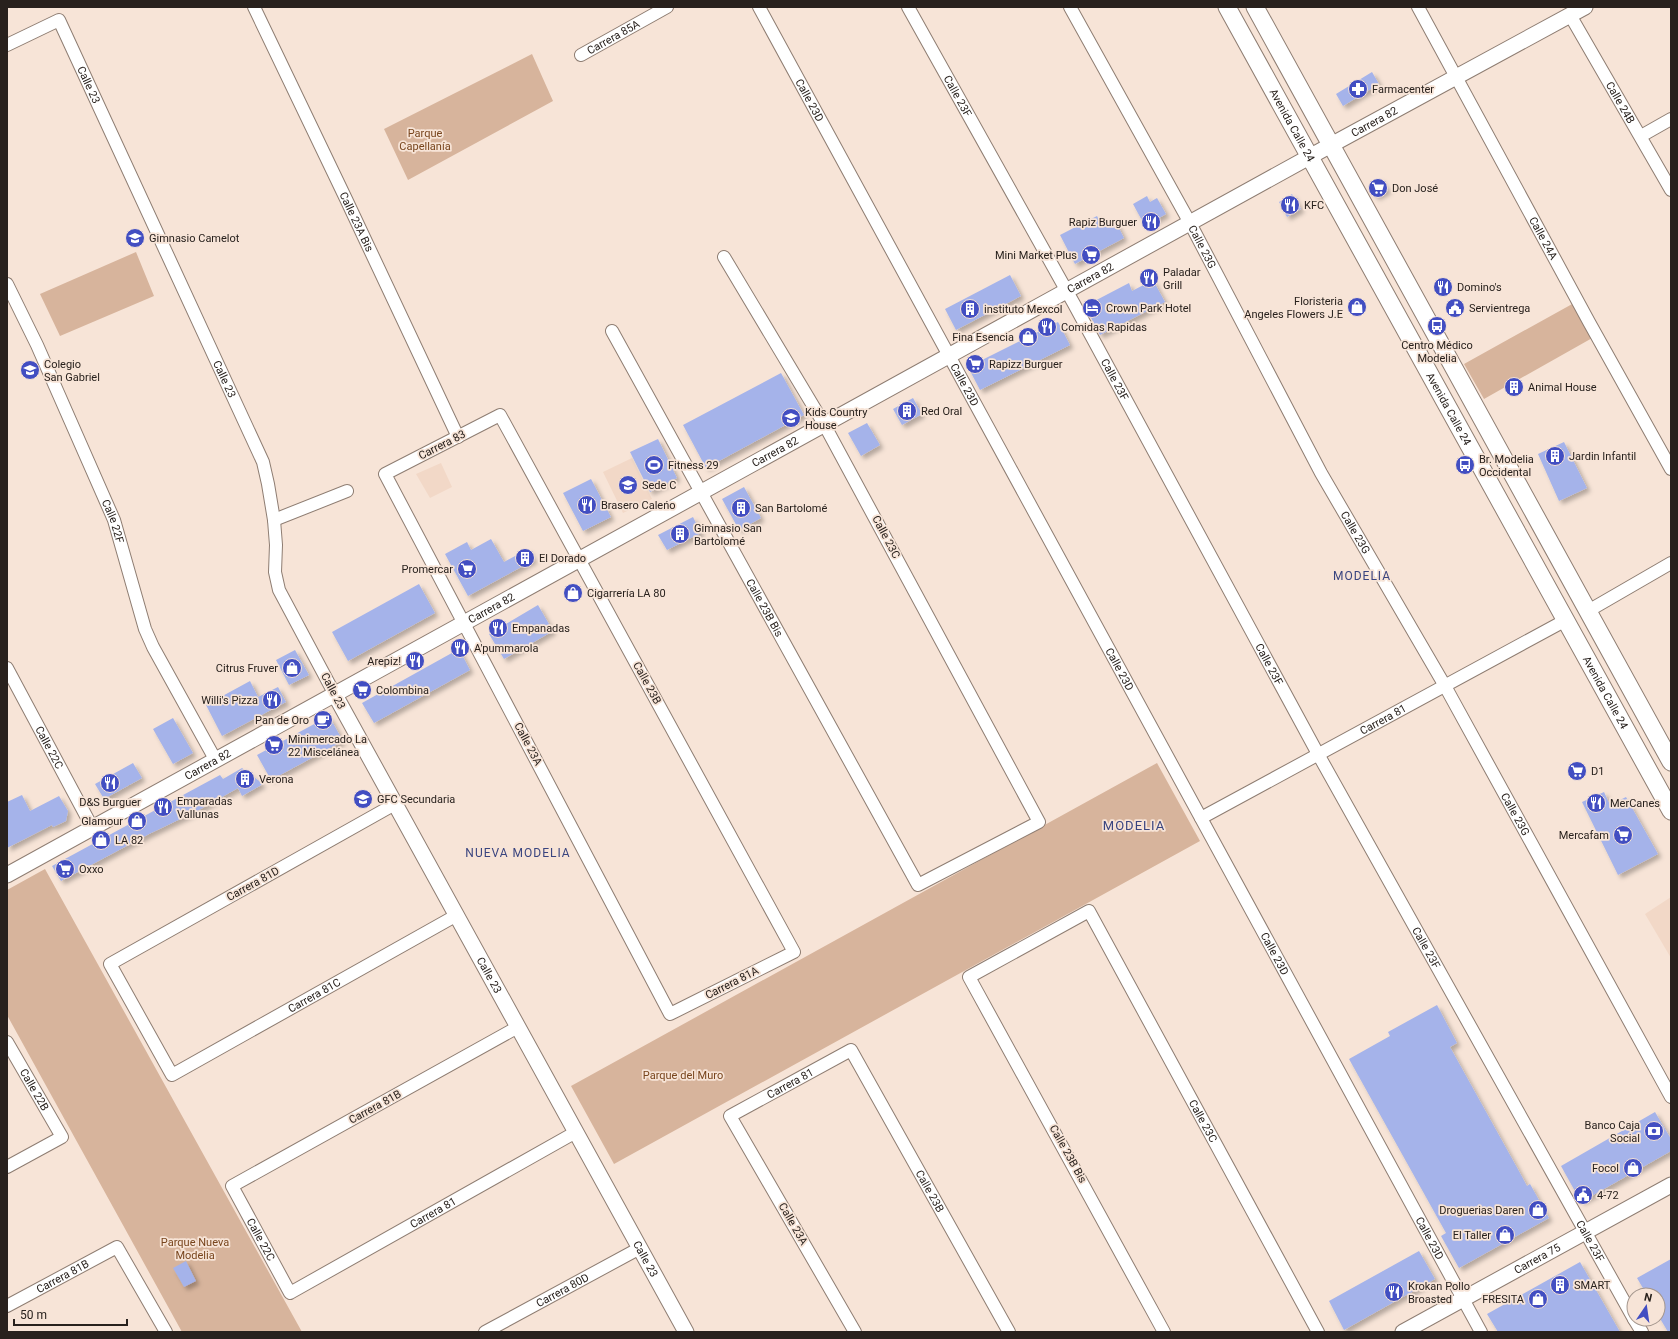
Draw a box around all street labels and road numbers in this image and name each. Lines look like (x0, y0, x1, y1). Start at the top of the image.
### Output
street label: Carrera 85A (585, 17, 643, 57)
street label: Calle 23 (75, 64, 103, 105)
street label: Calle 23F (941, 73, 975, 119)
street label: Calle 23D (793, 76, 827, 124)
street label: Calle 24B (1603, 79, 1638, 126)
street label: Avenida Calle 24 (1267, 86, 1318, 164)
street label: Carrera 82 (1349, 104, 1400, 139)
street label: Calle 23A Bis (337, 190, 376, 254)
street label: Calle 24A (1527, 215, 1561, 262)
street label: Calle 23G (1186, 223, 1219, 271)
street label: Carrera 82 (1065, 260, 1116, 296)
street label: Calle 23F (1098, 356, 1131, 403)
street label: Calle 23 (210, 358, 239, 400)
street label: Calle 23D (948, 361, 982, 408)
street label: Avenida Calle 24 (1424, 370, 1474, 447)
street label: Carrera 83 (416, 428, 468, 462)
street label: Carrera 82 (750, 434, 800, 470)
street label: Calle 22F (99, 497, 127, 544)
street label: Calle 23G (1338, 509, 1373, 556)
street label: Calle 23C (869, 513, 903, 561)
street label: Calle 23B Bis (744, 576, 786, 639)
street label: Carrera 82 (466, 590, 517, 626)
street label: Calle 23F (1253, 641, 1286, 687)
street label: Calle 23D (1103, 645, 1137, 693)
street label: Avenida Calle 24 (1580, 654, 1631, 731)
street label: Calle 23B (630, 660, 664, 707)
street label: Calle 23 (318, 671, 348, 711)
street label: Carrera 81 (1357, 701, 1408, 737)
street label: Calle 23A (511, 720, 545, 768)
street label: Calle 22C (33, 724, 66, 771)
street label: Carrera 82 (182, 746, 233, 782)
street label: Calle 23G (1498, 790, 1532, 838)
street label: Carrera 81D (224, 864, 282, 904)
street label: Calle 23F (1410, 925, 1443, 971)
street label: Calle 23D (1258, 930, 1292, 977)
street label: Calle 23 (474, 955, 505, 995)
street label: Carrera 81A (703, 964, 762, 1002)
street label: Carrera 81C (286, 975, 343, 1015)
street label: Carrera 81 (765, 1065, 816, 1101)
street label: Calle 22B (17, 1066, 52, 1113)
street label: Carrera 81B (347, 1087, 404, 1127)
street label: Calle 23C (1186, 1097, 1220, 1145)
street label: Calle 23B Bis (1047, 1123, 1089, 1186)
street label: Calle 23B (913, 1168, 947, 1215)
street label: Carrera 81 (408, 1194, 458, 1231)
street label: Calle 23A (776, 1201, 811, 1248)
street label: Calle 23D (1413, 1214, 1447, 1262)
street label: Calle 22C (244, 1216, 278, 1263)
street label: Calle 23F (1574, 1218, 1607, 1264)
street label: Calle 23 (630, 1238, 661, 1279)
street label: Carrera 75 (1512, 1240, 1563, 1276)
street label: Carrera 81B (34, 1257, 91, 1296)
street label: Carrera 80D (534, 1270, 591, 1310)

